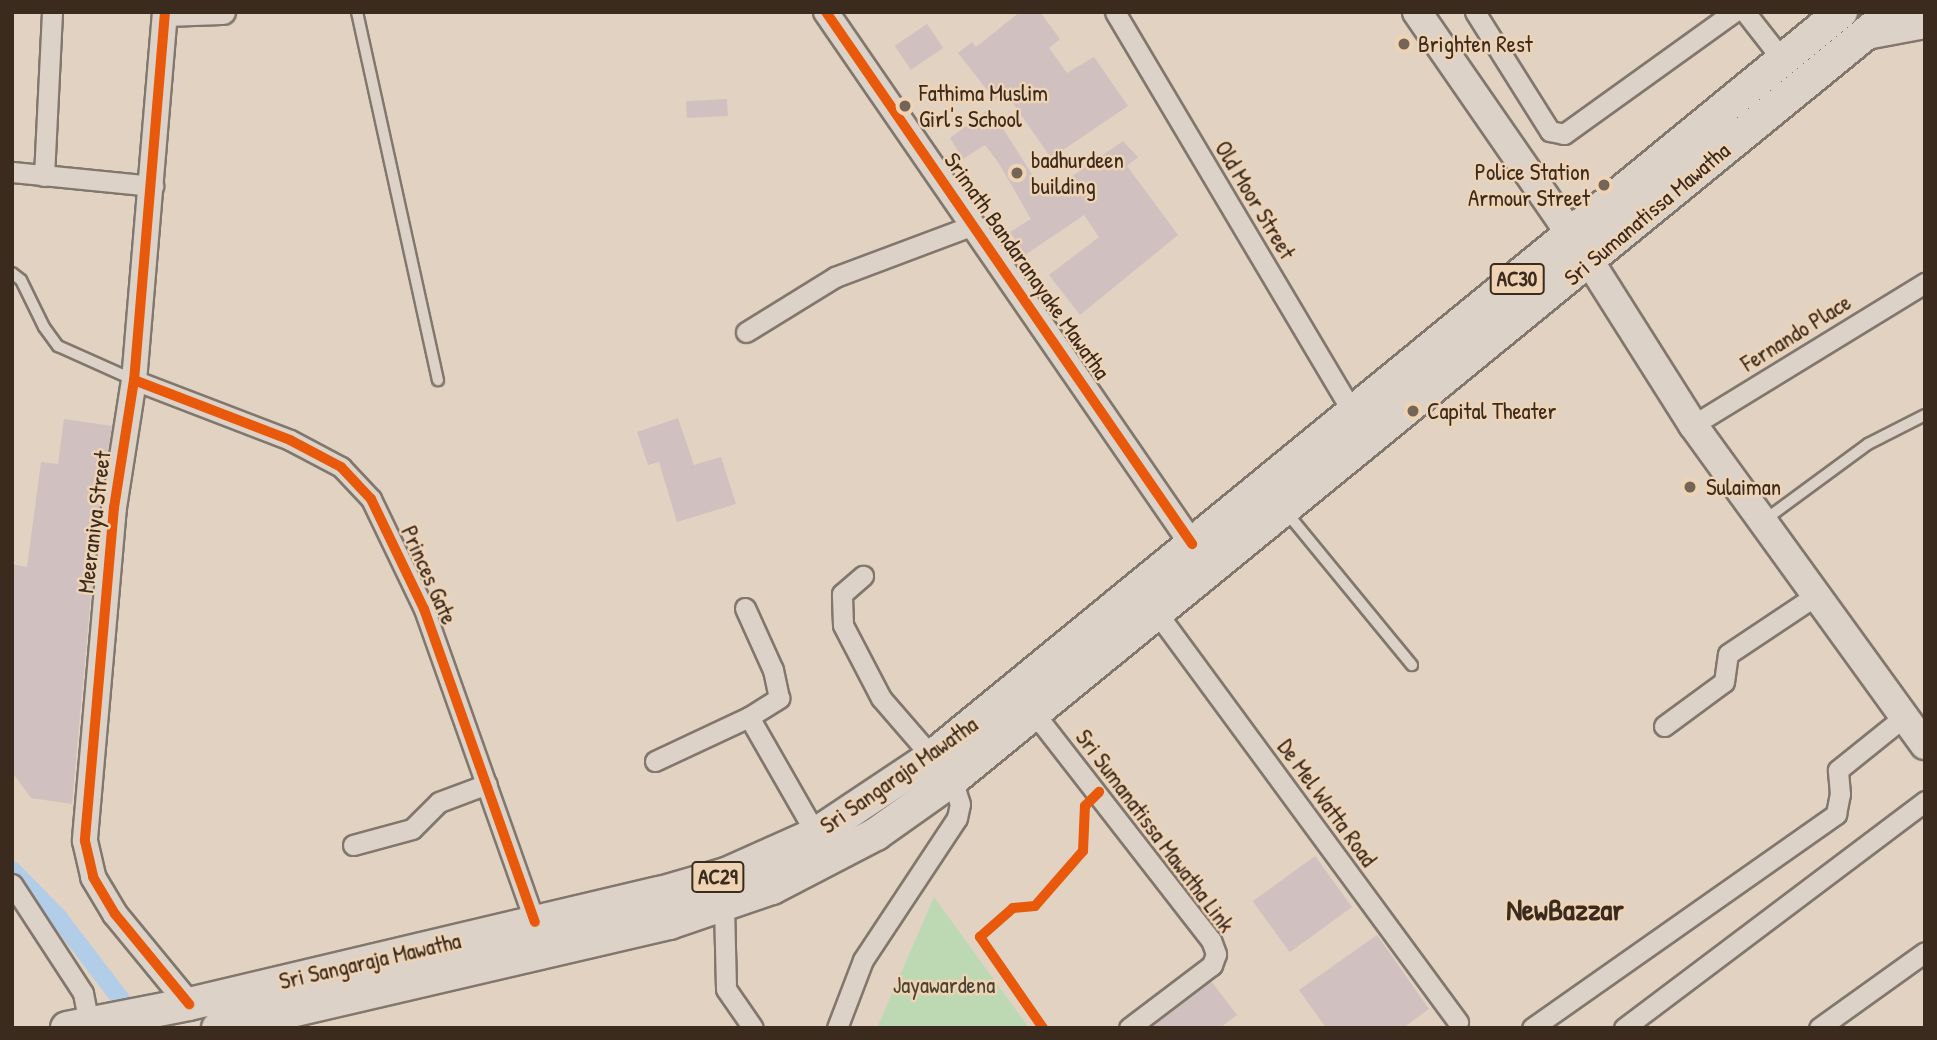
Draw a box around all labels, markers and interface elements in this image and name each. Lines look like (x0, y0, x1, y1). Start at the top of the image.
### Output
place label: Brighten Rest (1418, 30, 1533, 58)
marker: Brighten Rest (1396, 36, 1412, 52)
place label: Fathima Muslim Girl's School (919, 79, 1048, 133)
marker: Fathima Muslim Girl's School (897, 98, 913, 114)
street label: Old Moor Street (1209, 136, 1301, 264)
street label: Sri Sumanatissa Mawatha (1559, 137, 1735, 291)
place label: badhurdeen building (1031, 146, 1124, 200)
street label: Srimath Bandaranayake Mawatha (938, 147, 1116, 385)
place label: Police Station Armour Street (1468, 158, 1590, 212)
marker: badhurdeen building (1009, 165, 1025, 181)
marker: Police Station Armour Street (1596, 177, 1612, 193)
road number: AC30 (1489, 262, 1545, 296)
street label: Fernando Place (1736, 288, 1856, 378)
place label: Capital Theater (1427, 397, 1556, 425)
marker: Capital Theater (1405, 403, 1421, 419)
street label: Meeraniya Street (72, 449, 116, 595)
place label: Sulaiman (1706, 473, 1781, 501)
marker: Sulaiman (1680, 477, 1700, 497)
street label: Princes Gate (395, 522, 463, 628)
street label: Sri Sangaraja Mawatha (815, 710, 983, 840)
street label: Sri Sumanatissa Mawatha Link (1070, 724, 1240, 938)
street label: De Mel Watta Road (1272, 734, 1382, 872)
road number: AC29 (690, 860, 746, 894)
district label: NewBazzar (1506, 891, 1624, 927)
street label: Sri Sangaraja Mawatha (276, 927, 464, 995)
park label: Jayawardena (893, 971, 995, 999)

